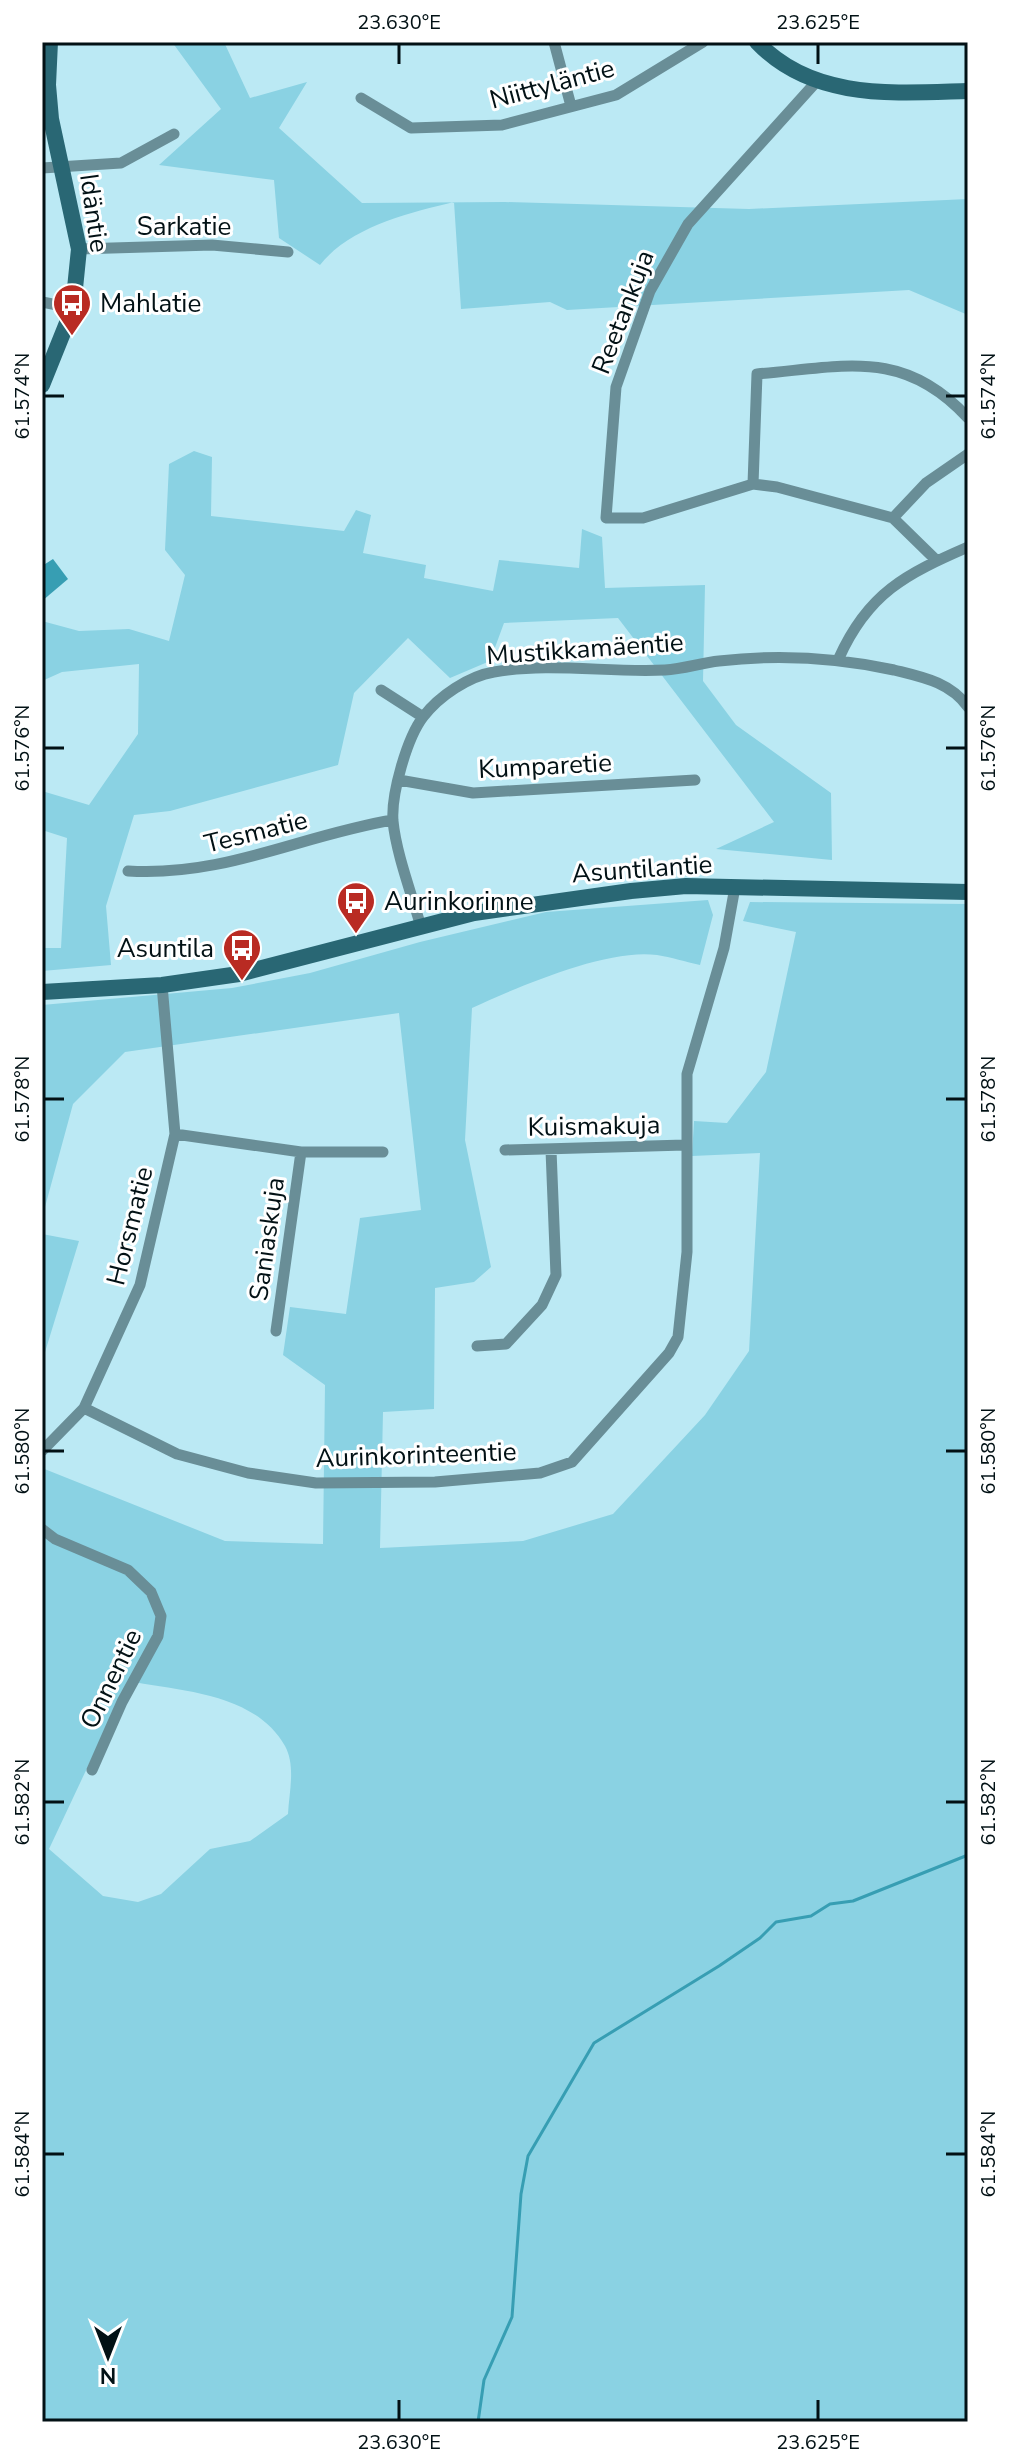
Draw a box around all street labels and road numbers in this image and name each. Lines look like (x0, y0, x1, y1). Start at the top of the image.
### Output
street label: Niittyläntie (486, 51, 618, 117)
street label: Idäntie (71, 171, 117, 255)
street label: Sarkatie (137, 209, 231, 244)
street label: Reetankuja (583, 245, 663, 379)
street label: Mustikkamäentie (485, 625, 685, 673)
street label: Kumparetie (477, 745, 613, 787)
street label: Tesmatie (201, 802, 311, 862)
street label: Asuntilantie (570, 847, 714, 891)
street label: Kuismakuja (527, 1107, 661, 1145)
street label: Horsmatie (98, 1163, 162, 1289)
street label: Saniaskuja (241, 1175, 293, 1303)
street label: Aurinkorinteentie (315, 1434, 517, 1476)
street label: Onnentie (72, 1623, 150, 1735)

